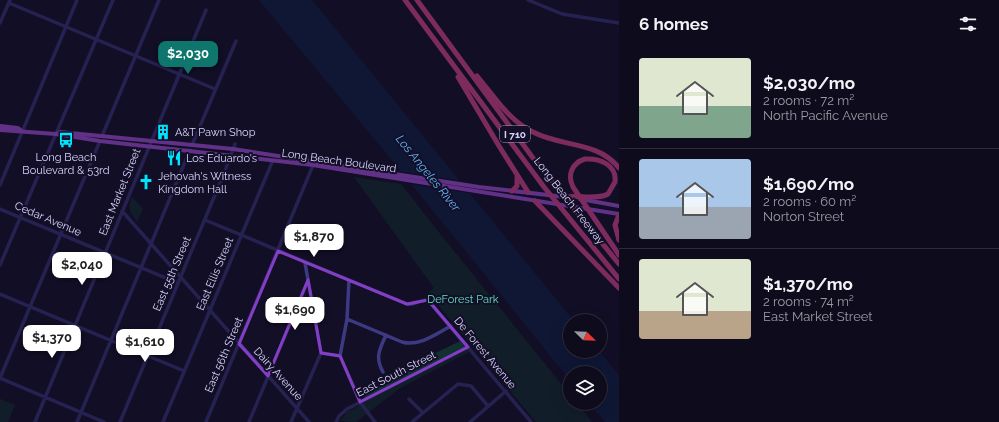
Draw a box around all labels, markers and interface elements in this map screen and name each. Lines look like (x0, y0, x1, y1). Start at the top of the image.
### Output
icon: filters (957, 13, 979, 35)
text: 6 homes (639, 14, 708, 34)
pin: $2,030 (155, 41, 221, 75)
text: $2,030 (167, 46, 209, 61)
text: $2,030/mo (763, 73, 855, 93)
icon: home (671, 74, 719, 122)
text: 2 rooms · 72 m² (763, 93, 854, 108)
text: North Pacific Avenue (763, 108, 888, 123)
building icon: A&T Pawn Shop (154, 123, 172, 141)
place label: A&T Pawn Shop (175, 126, 256, 139)
road number: I 710 (500, 126, 530, 142)
bus stop icon: Long Beach Boulevard & 53rd (57, 131, 75, 149)
water label: Los Angeles River (393, 132, 464, 215)
street label: East Market Street (97, 146, 144, 237)
street label: Long Beach Boulevard (281, 147, 397, 176)
restaurant icon: Los Eduardo's (165, 149, 183, 167)
place label: Long Beach Boulevard & 53rd (22, 151, 110, 177)
place label: Los Eduardo's (186, 152, 257, 165)
street label: Long Beach Freeway (531, 155, 607, 247)
place label: Jehovah's Witness Kingdom Hall (158, 170, 251, 196)
church icon: Jehovah's Witness Kingdom Hall (137, 173, 155, 191)
text: $1,690/mo (763, 174, 854, 194)
icon: home (671, 175, 719, 223)
text: 2 rooms · 60 m² (763, 194, 856, 209)
street label: Cedar Avenue (13, 199, 84, 239)
text: Norton Street (763, 209, 844, 224)
pin: $1,870 (281, 224, 347, 258)
text: $1,870 (294, 229, 334, 244)
street label: East 55th Street (150, 234, 194, 313)
street label: East Ellis Street (194, 235, 236, 313)
pin: $2,040 (49, 252, 115, 286)
text: $2,040 (61, 257, 103, 272)
text: $1,370/mo (763, 274, 853, 294)
icon: home (671, 275, 719, 323)
park label: DeForest Park (427, 293, 499, 306)
text: 2 rooms · 74 m² (763, 294, 854, 309)
pin: $1,690 (262, 297, 328, 331)
text: $1,690 (274, 302, 316, 317)
text: East Market Street (763, 309, 873, 324)
street label: De Forest Avenue (451, 314, 519, 392)
north arrow (563, 314, 607, 358)
map controls (563, 314, 607, 410)
street label: East 56th Street (202, 315, 246, 395)
pin: $1,370 (19, 325, 85, 359)
pin: $1,610 (112, 329, 178, 363)
text: $1,370 (32, 330, 72, 345)
text: $1,610 (125, 334, 165, 349)
street label: Dairy Avenue (251, 345, 306, 404)
street label: East South Street (354, 348, 438, 400)
button: layers (563, 366, 607, 410)

